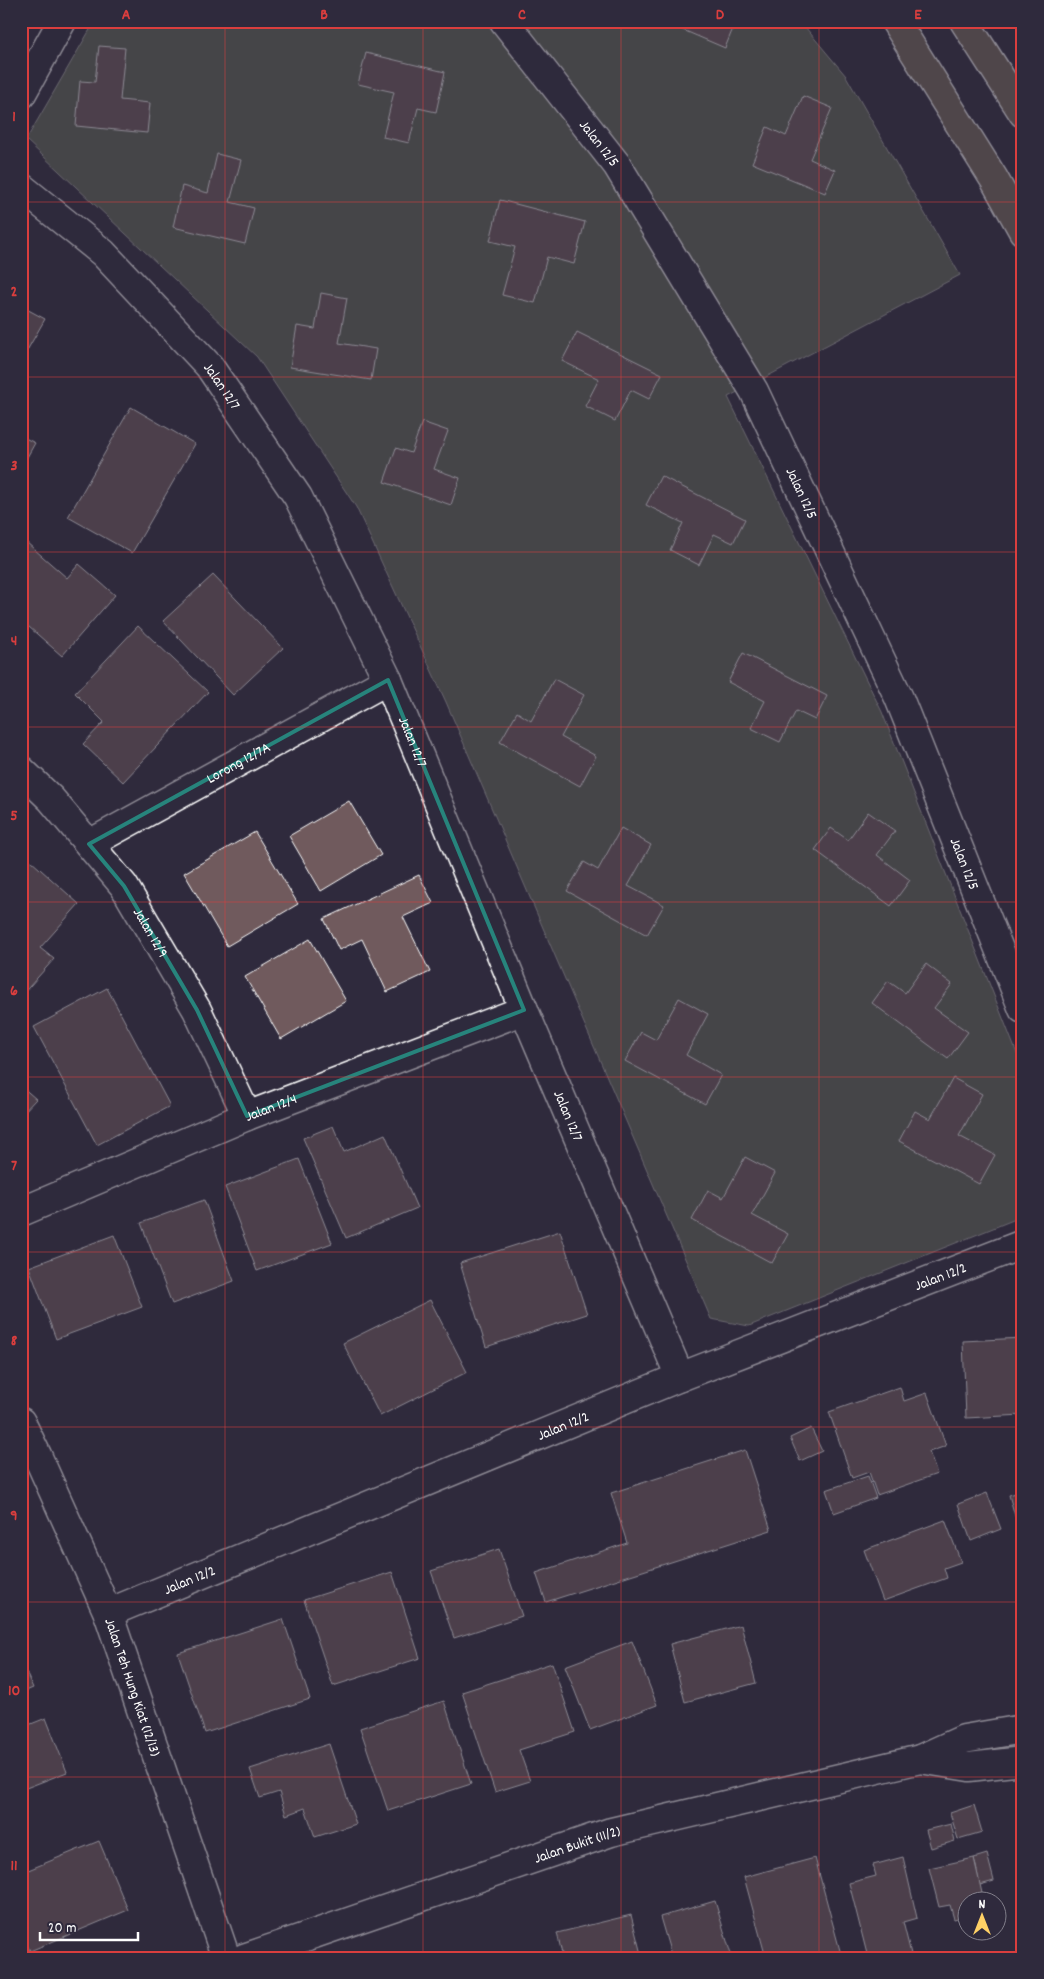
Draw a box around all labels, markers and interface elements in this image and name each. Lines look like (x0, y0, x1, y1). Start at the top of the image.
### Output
text: A (122, 4, 131, 27)
text: B (320, 4, 328, 27)
text: C (518, 4, 526, 27)
text: D (716, 4, 725, 27)
text: E (914, 4, 922, 27)
text: 1 (12, 106, 16, 129)
street label: Jalan 12/5 (573, 116, 624, 172)
text: 2 (11, 281, 18, 304)
street label: Jalan 12/7 (198, 358, 245, 415)
text: 3 (10, 455, 18, 478)
street label: Jalan 12/5 (779, 464, 822, 523)
text: 4 (11, 630, 17, 653)
street label: Jalan 12/7 (391, 713, 432, 771)
street label: Lorong 12/7A (203, 737, 275, 791)
text: 5 (10, 805, 18, 828)
street label: Jalan 12/5 (943, 835, 983, 894)
street label: Jalan 12/9 (126, 904, 173, 962)
text: 6 (10, 980, 18, 1003)
street label: Jalan 12/7 (546, 1087, 588, 1145)
street label: Jalan 12/4 (242, 1089, 301, 1129)
text: 7 (11, 1155, 17, 1178)
street label: Jalan 12/2 (912, 1258, 970, 1298)
text: 8 (11, 1330, 18, 1353)
street label: Jalan 12/2 (534, 1407, 593, 1448)
text: 9 (10, 1505, 18, 1528)
street label: Jalan 12/2 (161, 1561, 219, 1602)
street label: Jalan Teh Hung Kiat (12/13) (98, 1615, 165, 1760)
text: 10 (8, 1680, 20, 1703)
street label: Jalan Bukit (11/2) (531, 1821, 623, 1871)
text: 11 (10, 1855, 18, 1878)
north arrow (956, 1892, 1006, 1942)
text: N (979, 1895, 986, 1915)
scale bar (40, 1909, 138, 1941)
text: 20 m (48, 1918, 76, 1940)

